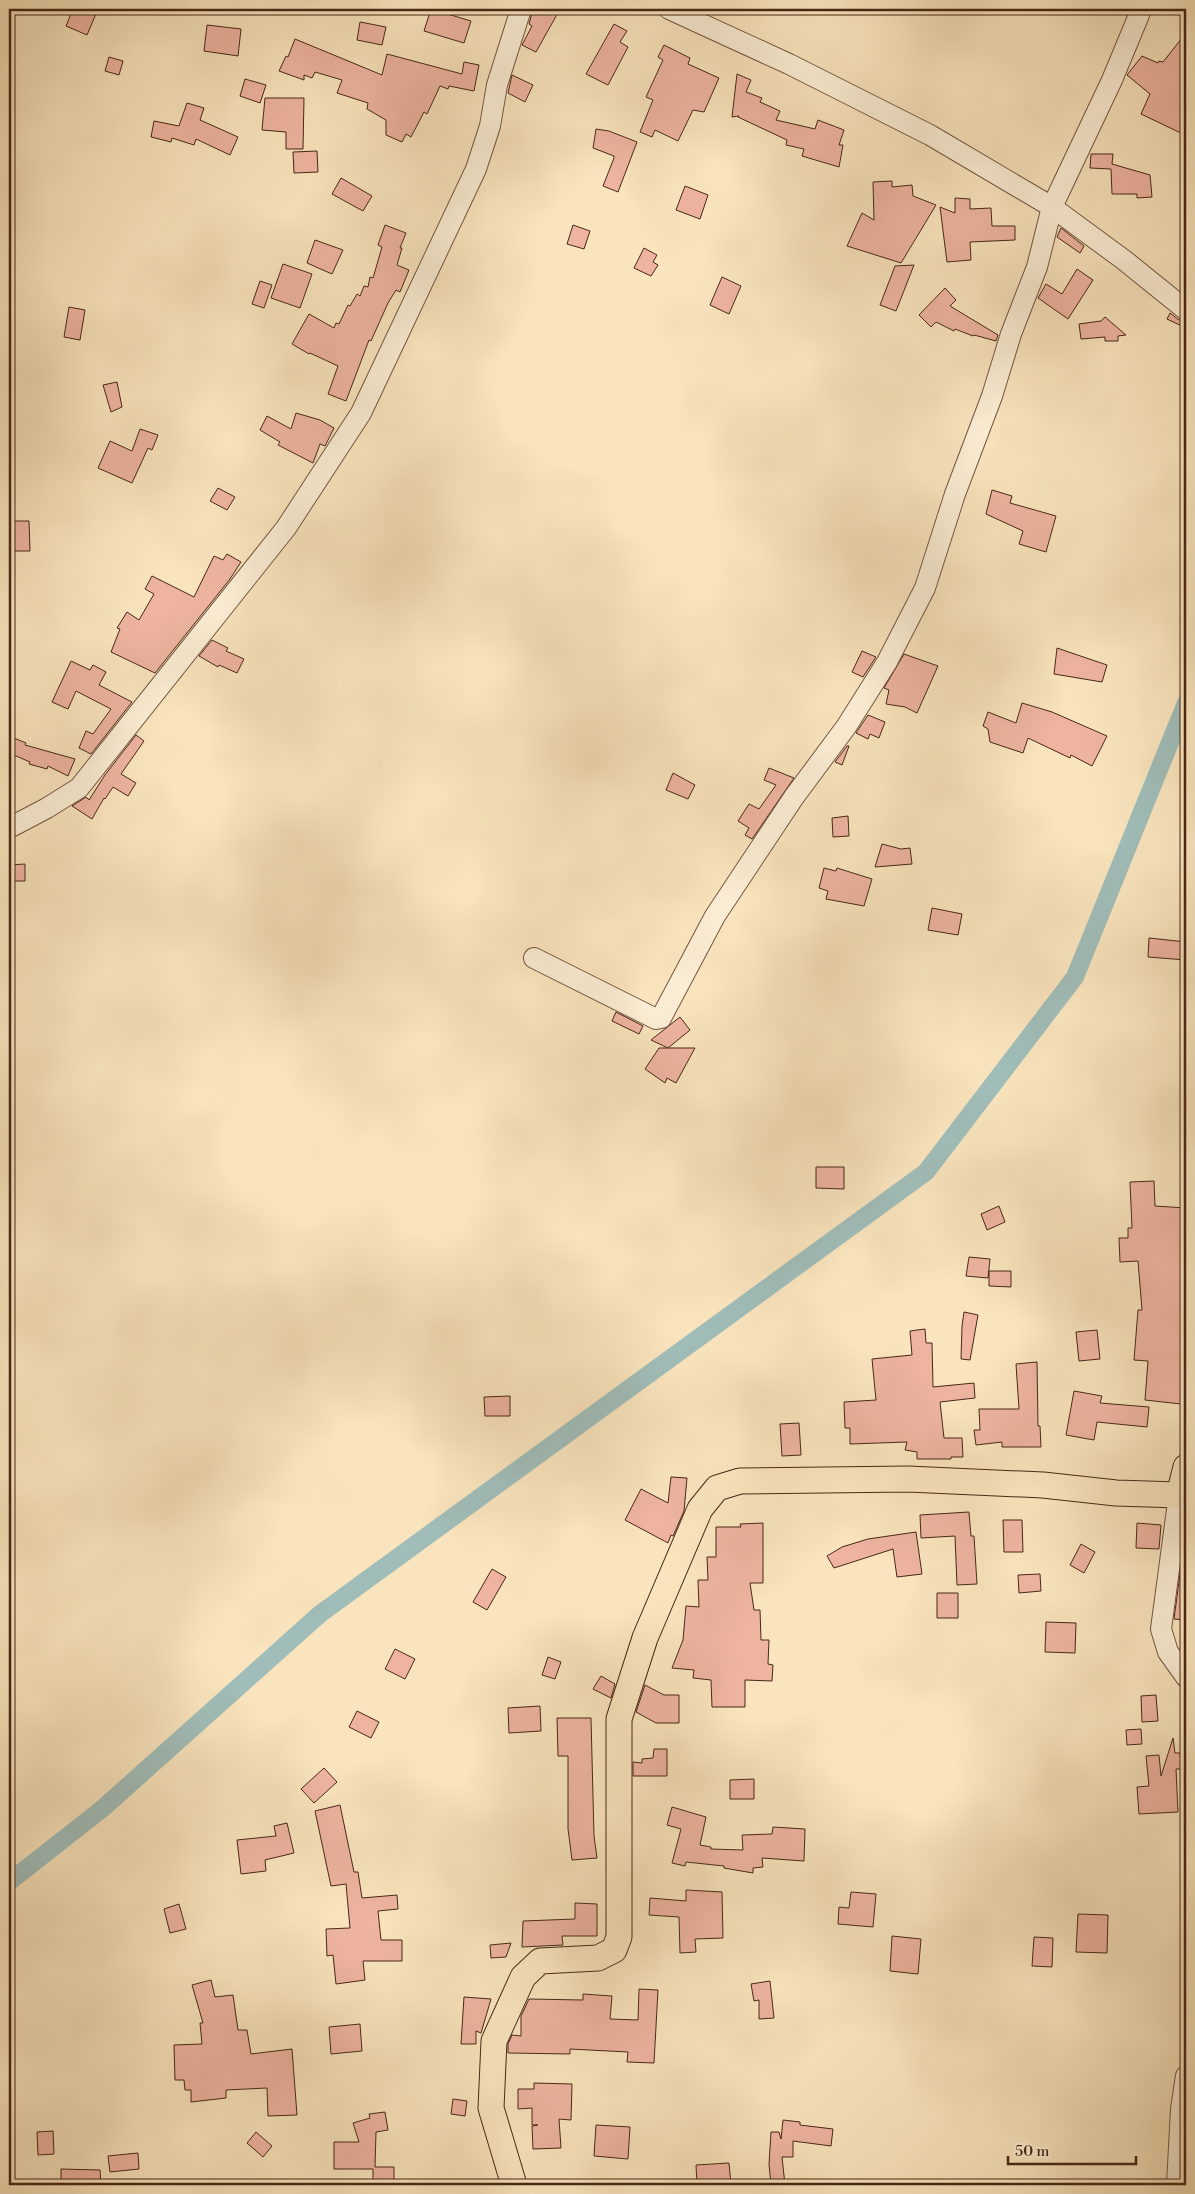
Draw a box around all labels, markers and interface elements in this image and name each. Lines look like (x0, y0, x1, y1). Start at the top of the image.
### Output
scale bar (1008, 2134, 1135, 2166)
text: 50 m (1015, 2142, 1049, 2161)

